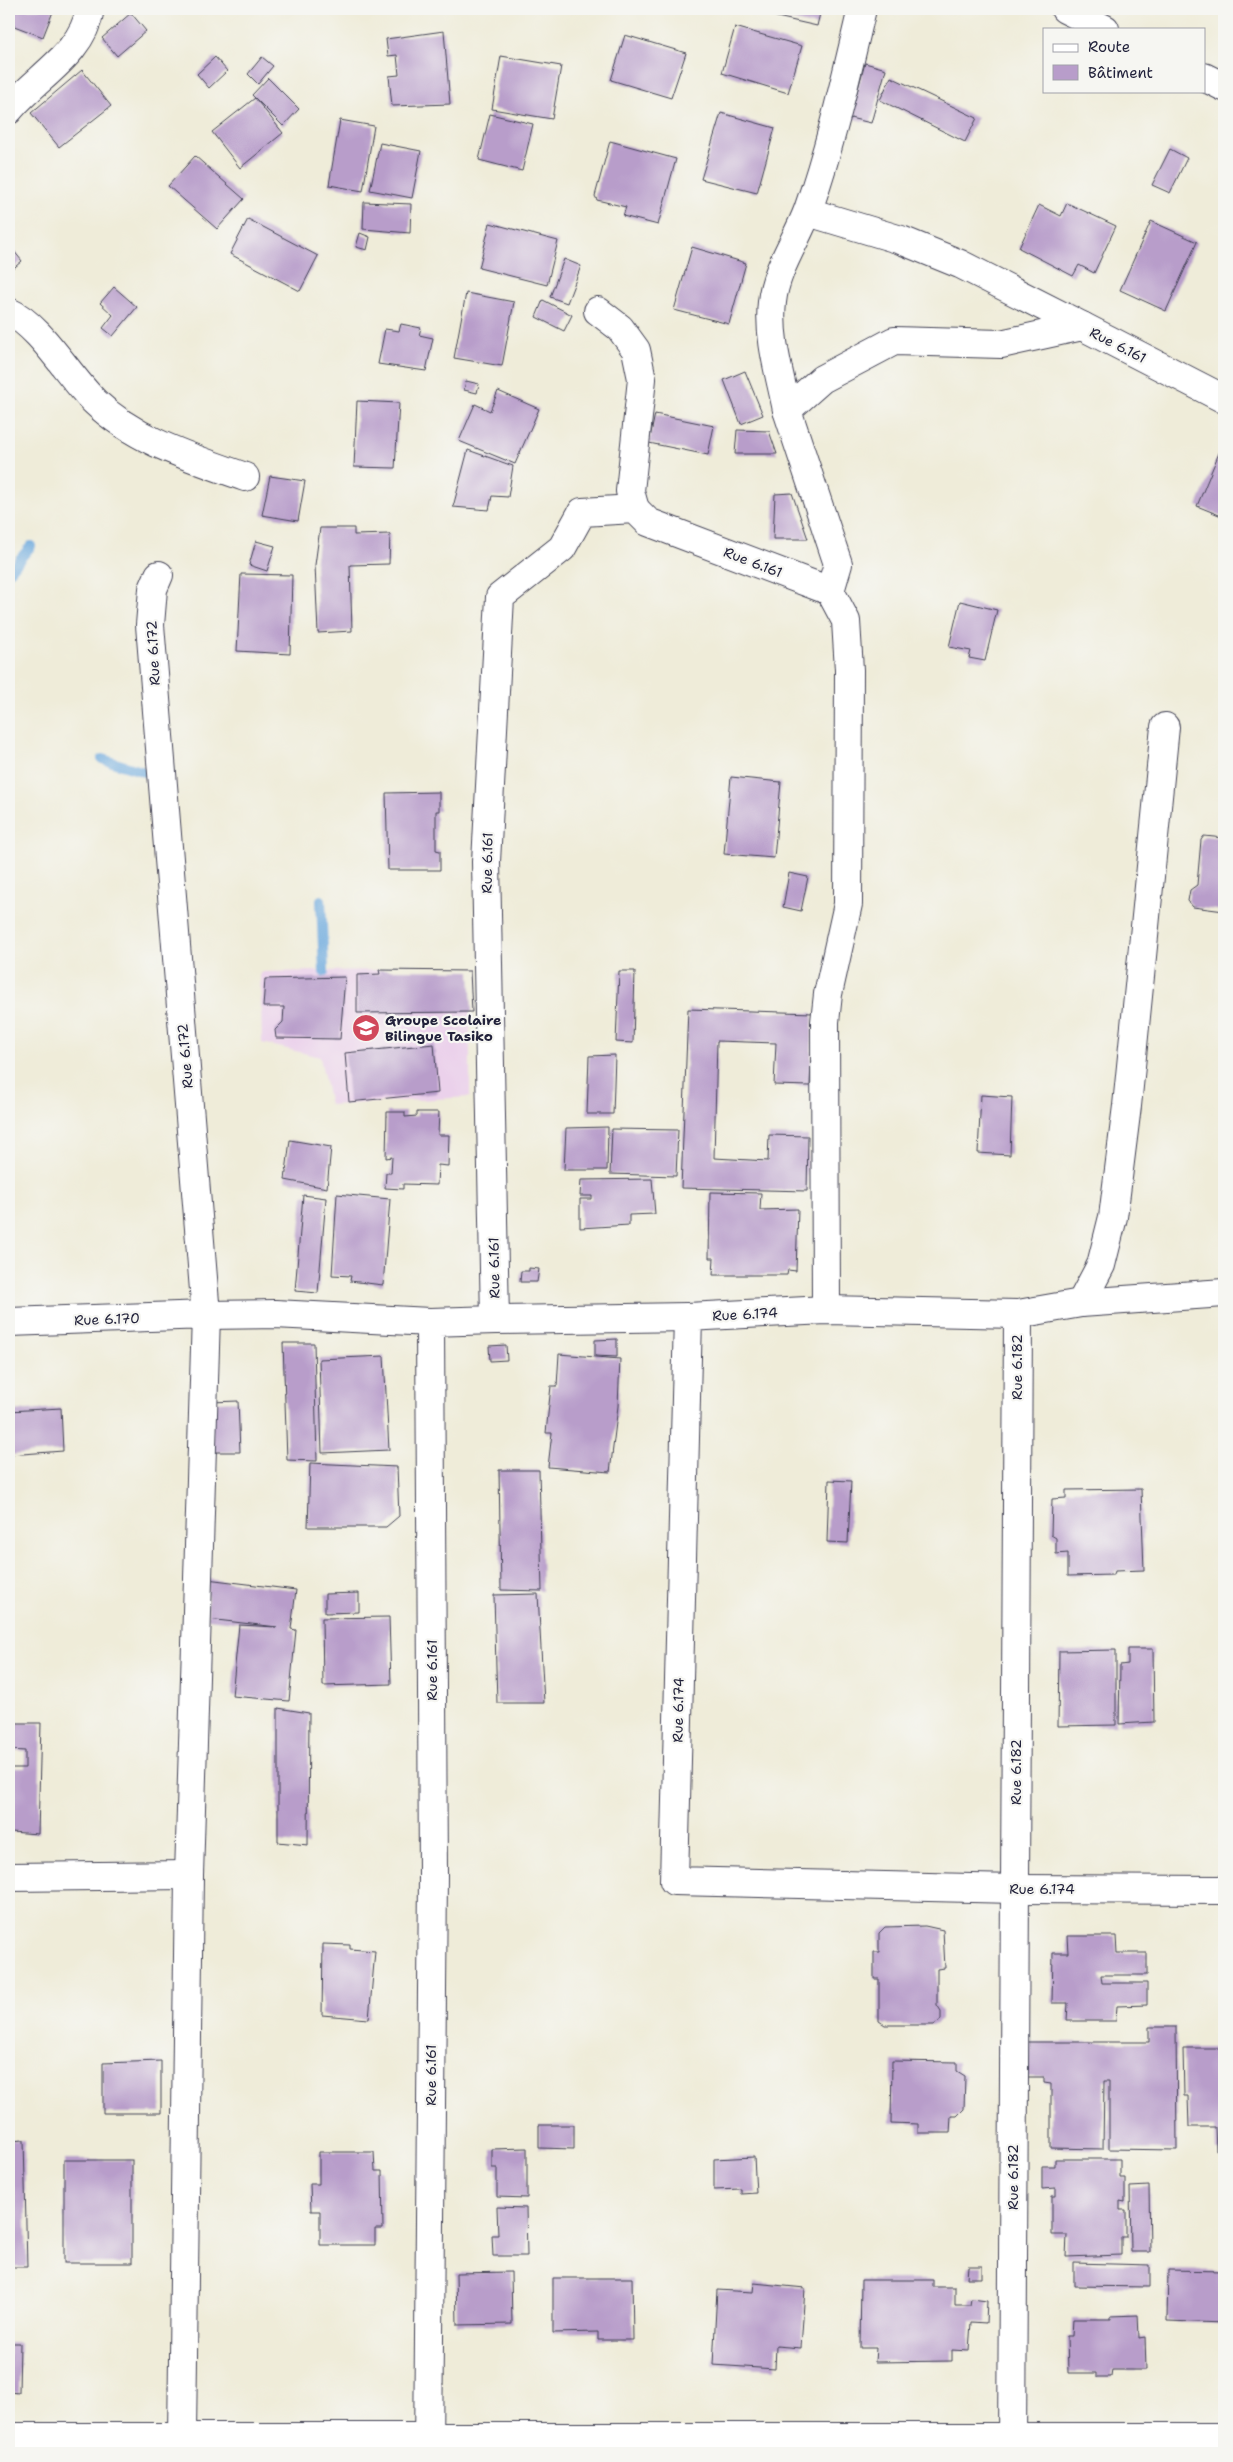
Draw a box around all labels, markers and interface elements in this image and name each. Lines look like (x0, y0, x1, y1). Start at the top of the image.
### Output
legend (1043, 28, 1206, 92)
text: Route (1088, 37, 1130, 57)
text: Bâtiment (1088, 63, 1153, 83)
street label: Rue 6.161 (1087, 323, 1149, 367)
street label: Rue 6.161 (721, 543, 785, 581)
street label: Rue 6.172 (142, 620, 164, 686)
street label: Rue 6.161 (477, 832, 497, 894)
place label: Groupe Scolaire Bilingue Tasiko (385, 1011, 501, 1045)
school or university icon: Groupe Scolaire Bilingue Tasiko (351, 1013, 381, 1043)
street label: Rue 6.172 (173, 1023, 197, 1089)
street label: Rue 6.161 (484, 1237, 504, 1299)
street label: Rue 6.174 (712, 1303, 778, 1325)
street label: Rue 6.170 (74, 1309, 140, 1329)
street label: Rue 6.182 (1008, 1334, 1026, 1400)
street label: Rue 6.161 (423, 1639, 441, 1701)
street label: Rue 6.174 (668, 1677, 688, 1743)
street label: Rue 6.182 (1007, 1739, 1025, 1805)
street label: Rue 6.174 (1009, 1880, 1075, 1898)
street label: Rue 6.161 (422, 2044, 440, 2106)
street label: Rue 6.182 (1004, 2144, 1022, 2210)

